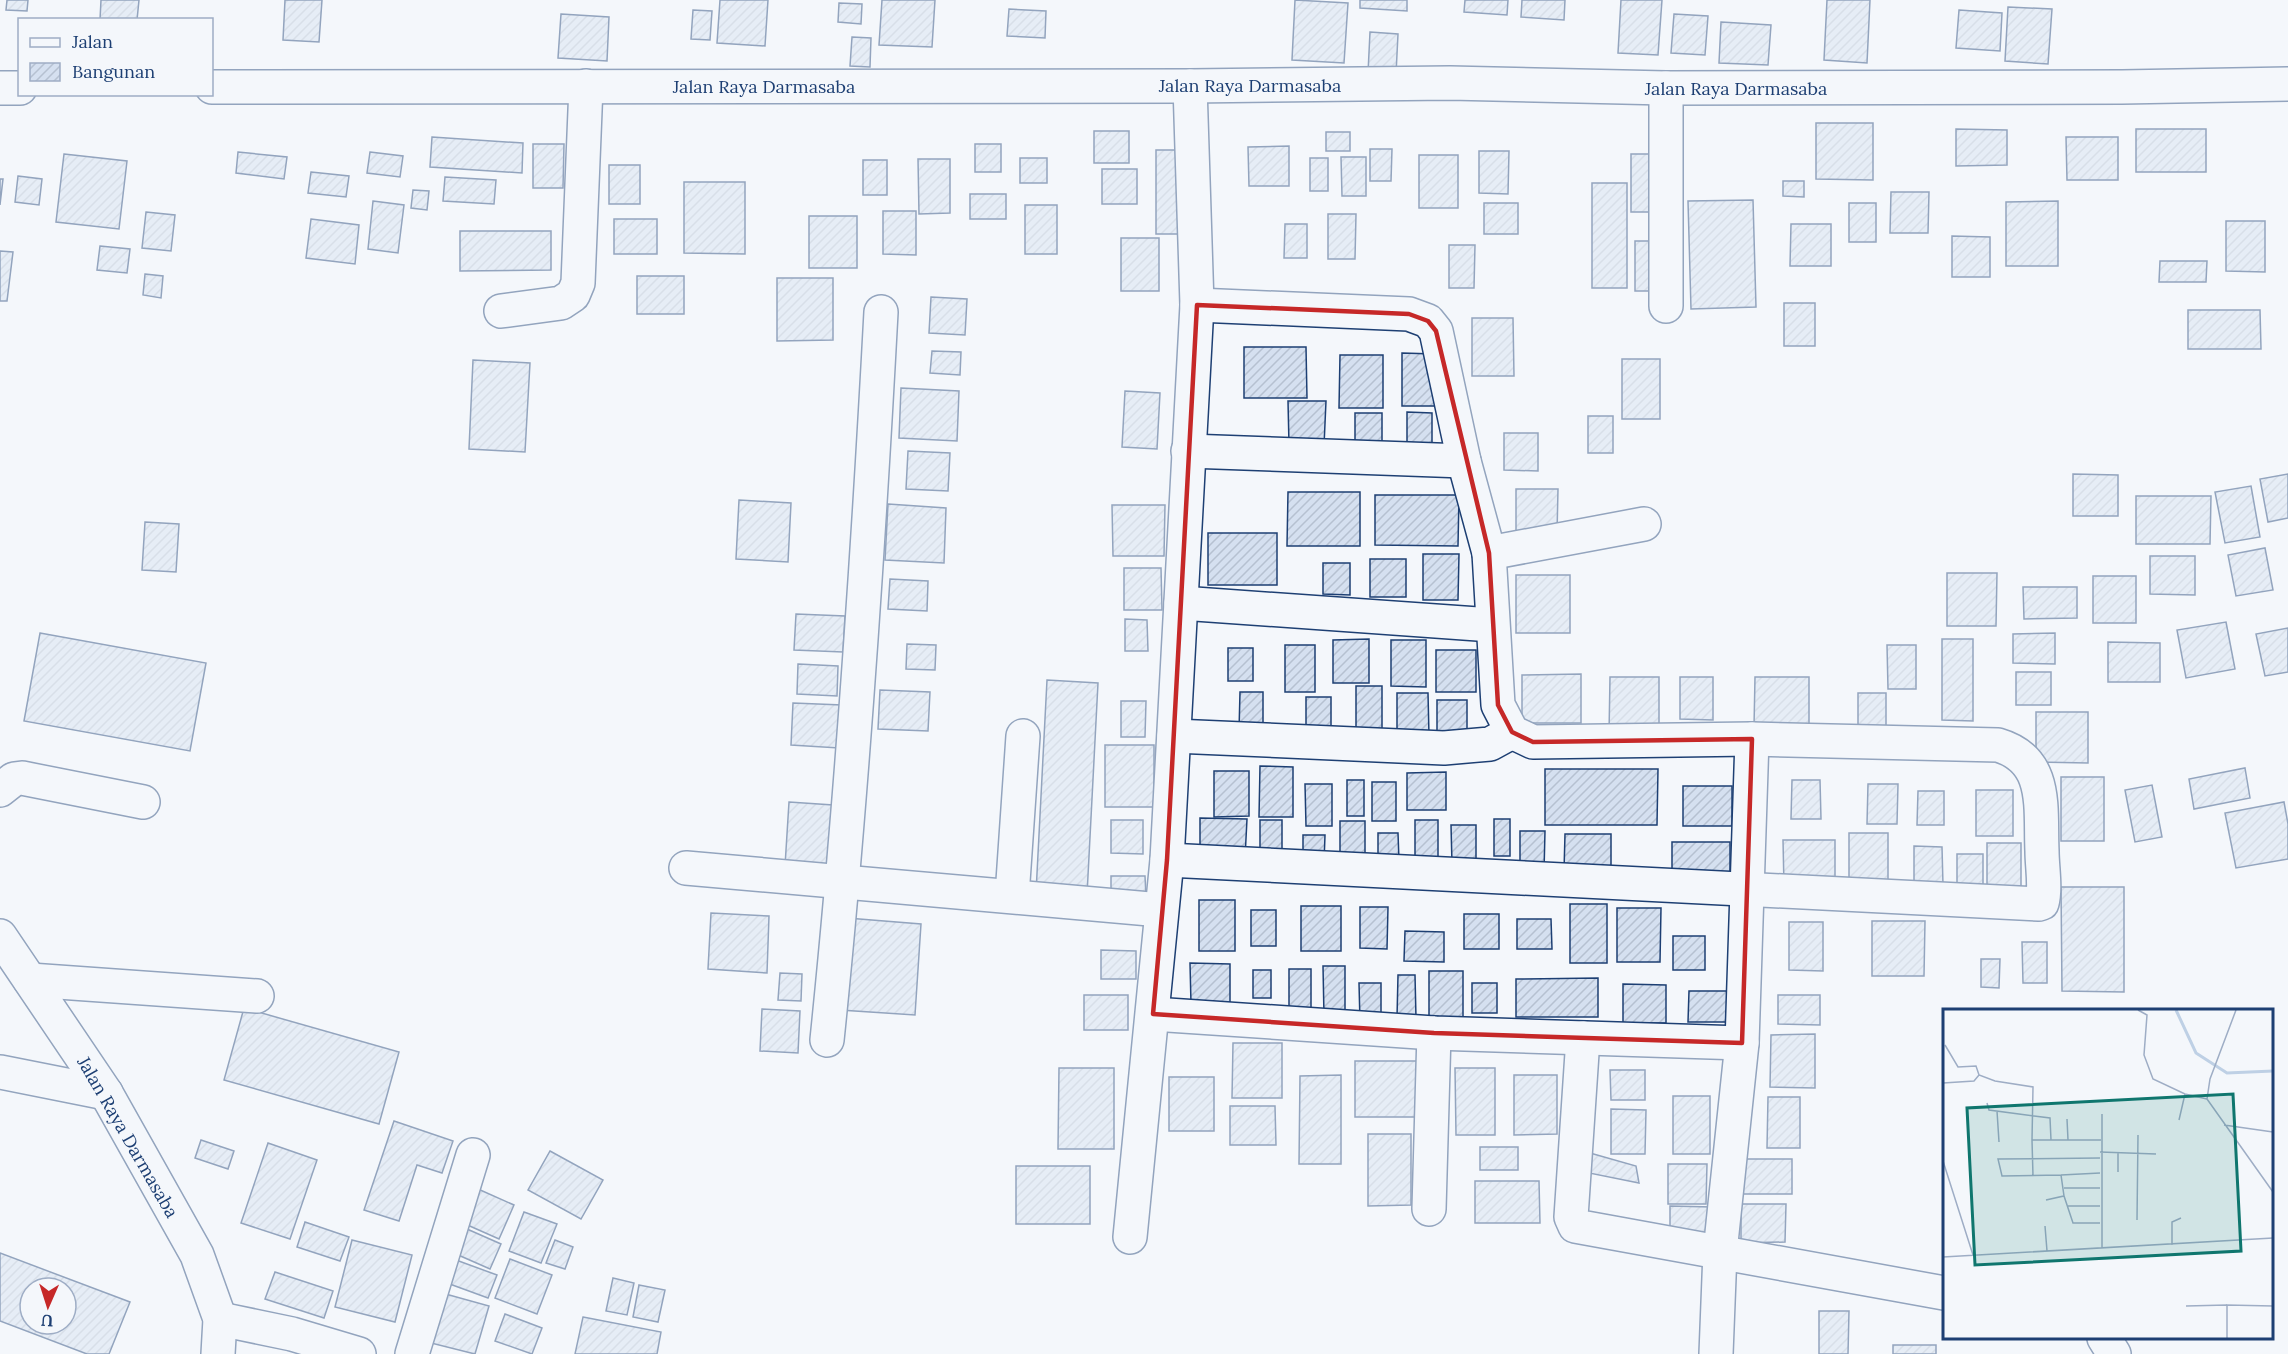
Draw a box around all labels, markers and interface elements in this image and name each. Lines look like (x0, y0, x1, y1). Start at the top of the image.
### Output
legend (18, 18, 213, 96)
text: Jalan (71, 30, 113, 53)
text: Bangunan (72, 60, 155, 83)
street label: Jalan Raya Darmasaba (1158, 74, 1341, 97)
street label: Jalan Raya Darmasaba (672, 75, 855, 98)
street label: Jalan Raya Darmasaba (1644, 77, 1827, 100)
inset map (1943, 1009, 2273, 1339)
street label: Jalan Raya Darmasaba (72, 1051, 184, 1222)
north arrow (18, 1276, 78, 1336)
text: U (41, 1311, 54, 1331)

